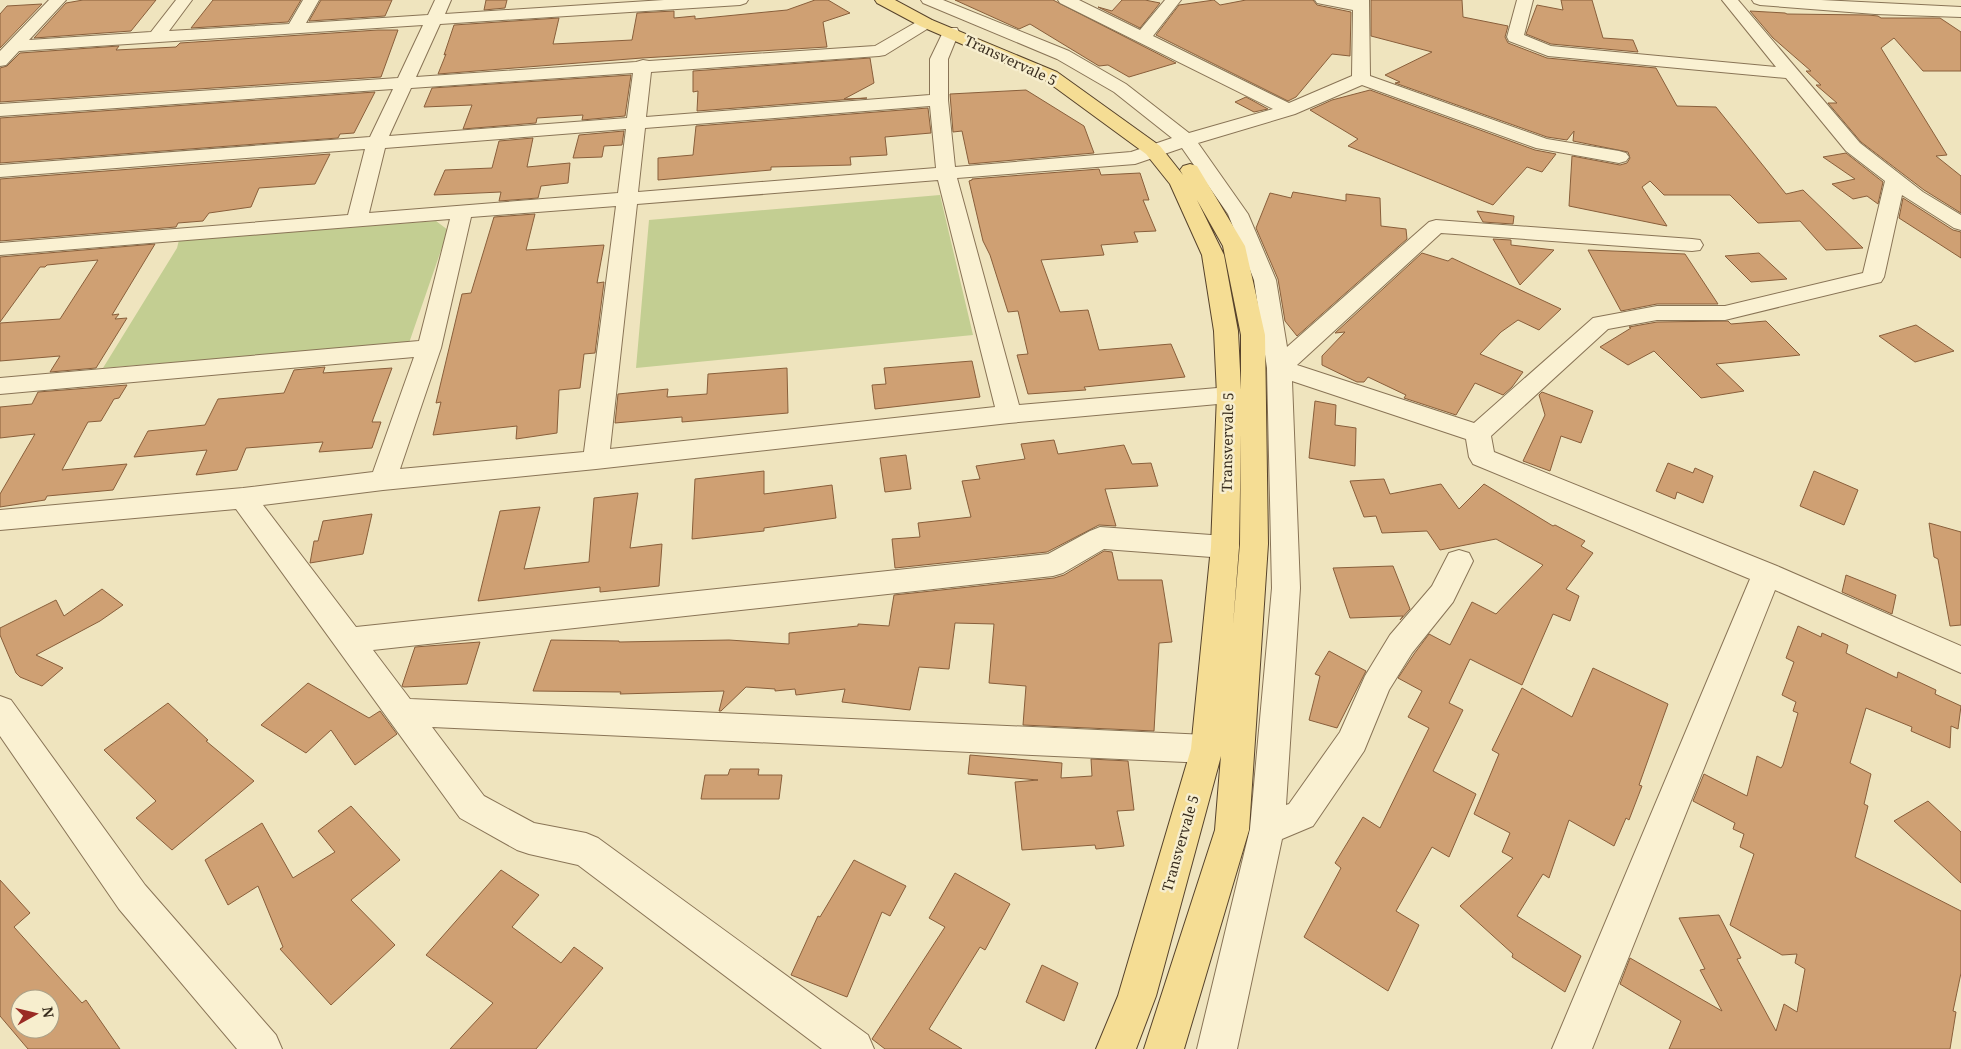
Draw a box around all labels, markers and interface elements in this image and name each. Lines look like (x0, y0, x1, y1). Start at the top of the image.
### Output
street label: Transvervale 5 (962, 30, 1060, 90)
street label: Transvervale 5 (1217, 392, 1237, 492)
street label: Transvervale 5 (1157, 793, 1203, 893)
north arrow (10, 989, 60, 1039)
text: N (38, 1005, 59, 1019)

